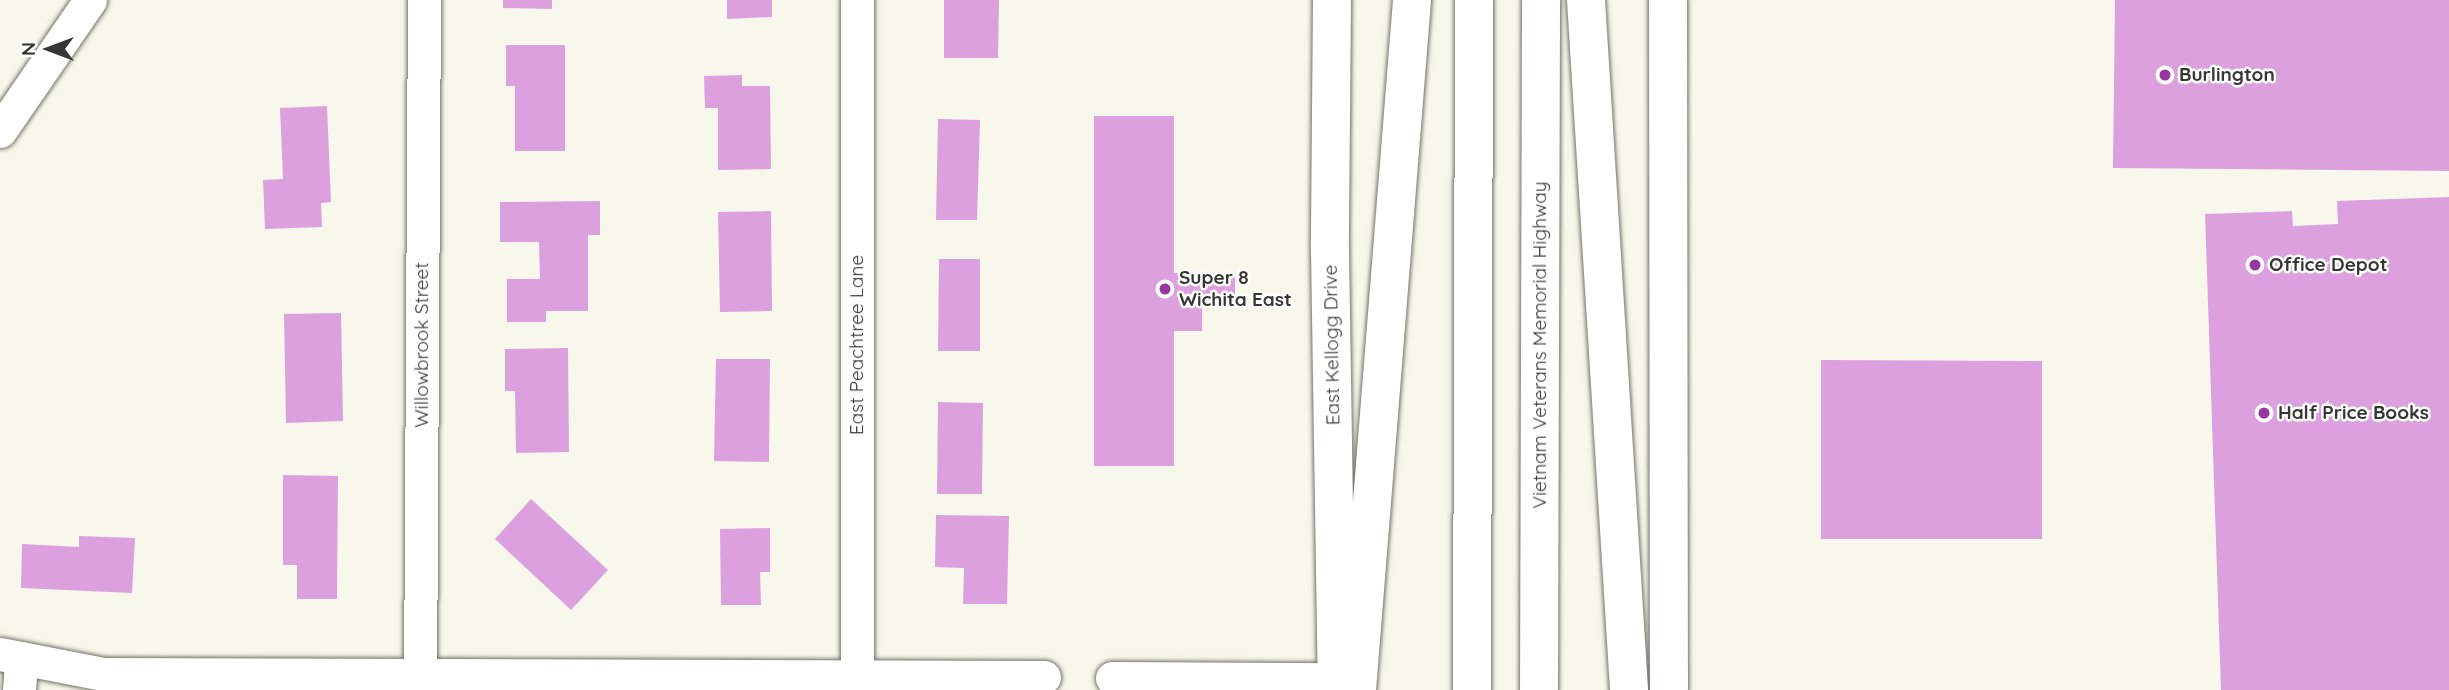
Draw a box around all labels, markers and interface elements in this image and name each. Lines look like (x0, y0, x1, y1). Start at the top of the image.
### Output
north arrow (14, 14, 84, 84)
text: N (16, 42, 40, 56)
place label: Burlington (2179, 64, 2275, 86)
marker: Burlington (2157, 67, 2173, 83)
street label: Vietnam Veterans Memorial Highway (1529, 181, 1551, 509)
place label: Office Depot (2269, 254, 2387, 276)
street label: East Peachtree Lane (846, 255, 868, 435)
marker: Office Depot (2247, 257, 2263, 273)
street label: Willowbrook Street (411, 262, 433, 428)
street label: East Kellogg Drive (1319, 264, 1345, 426)
place label: Super 8 Wichita East (1179, 267, 1292, 311)
marker: Super 8 Wichita East (1157, 281, 1173, 297)
place label: Half Price Books (2278, 402, 2429, 424)
marker: Half Price Books (2256, 405, 2272, 421)

